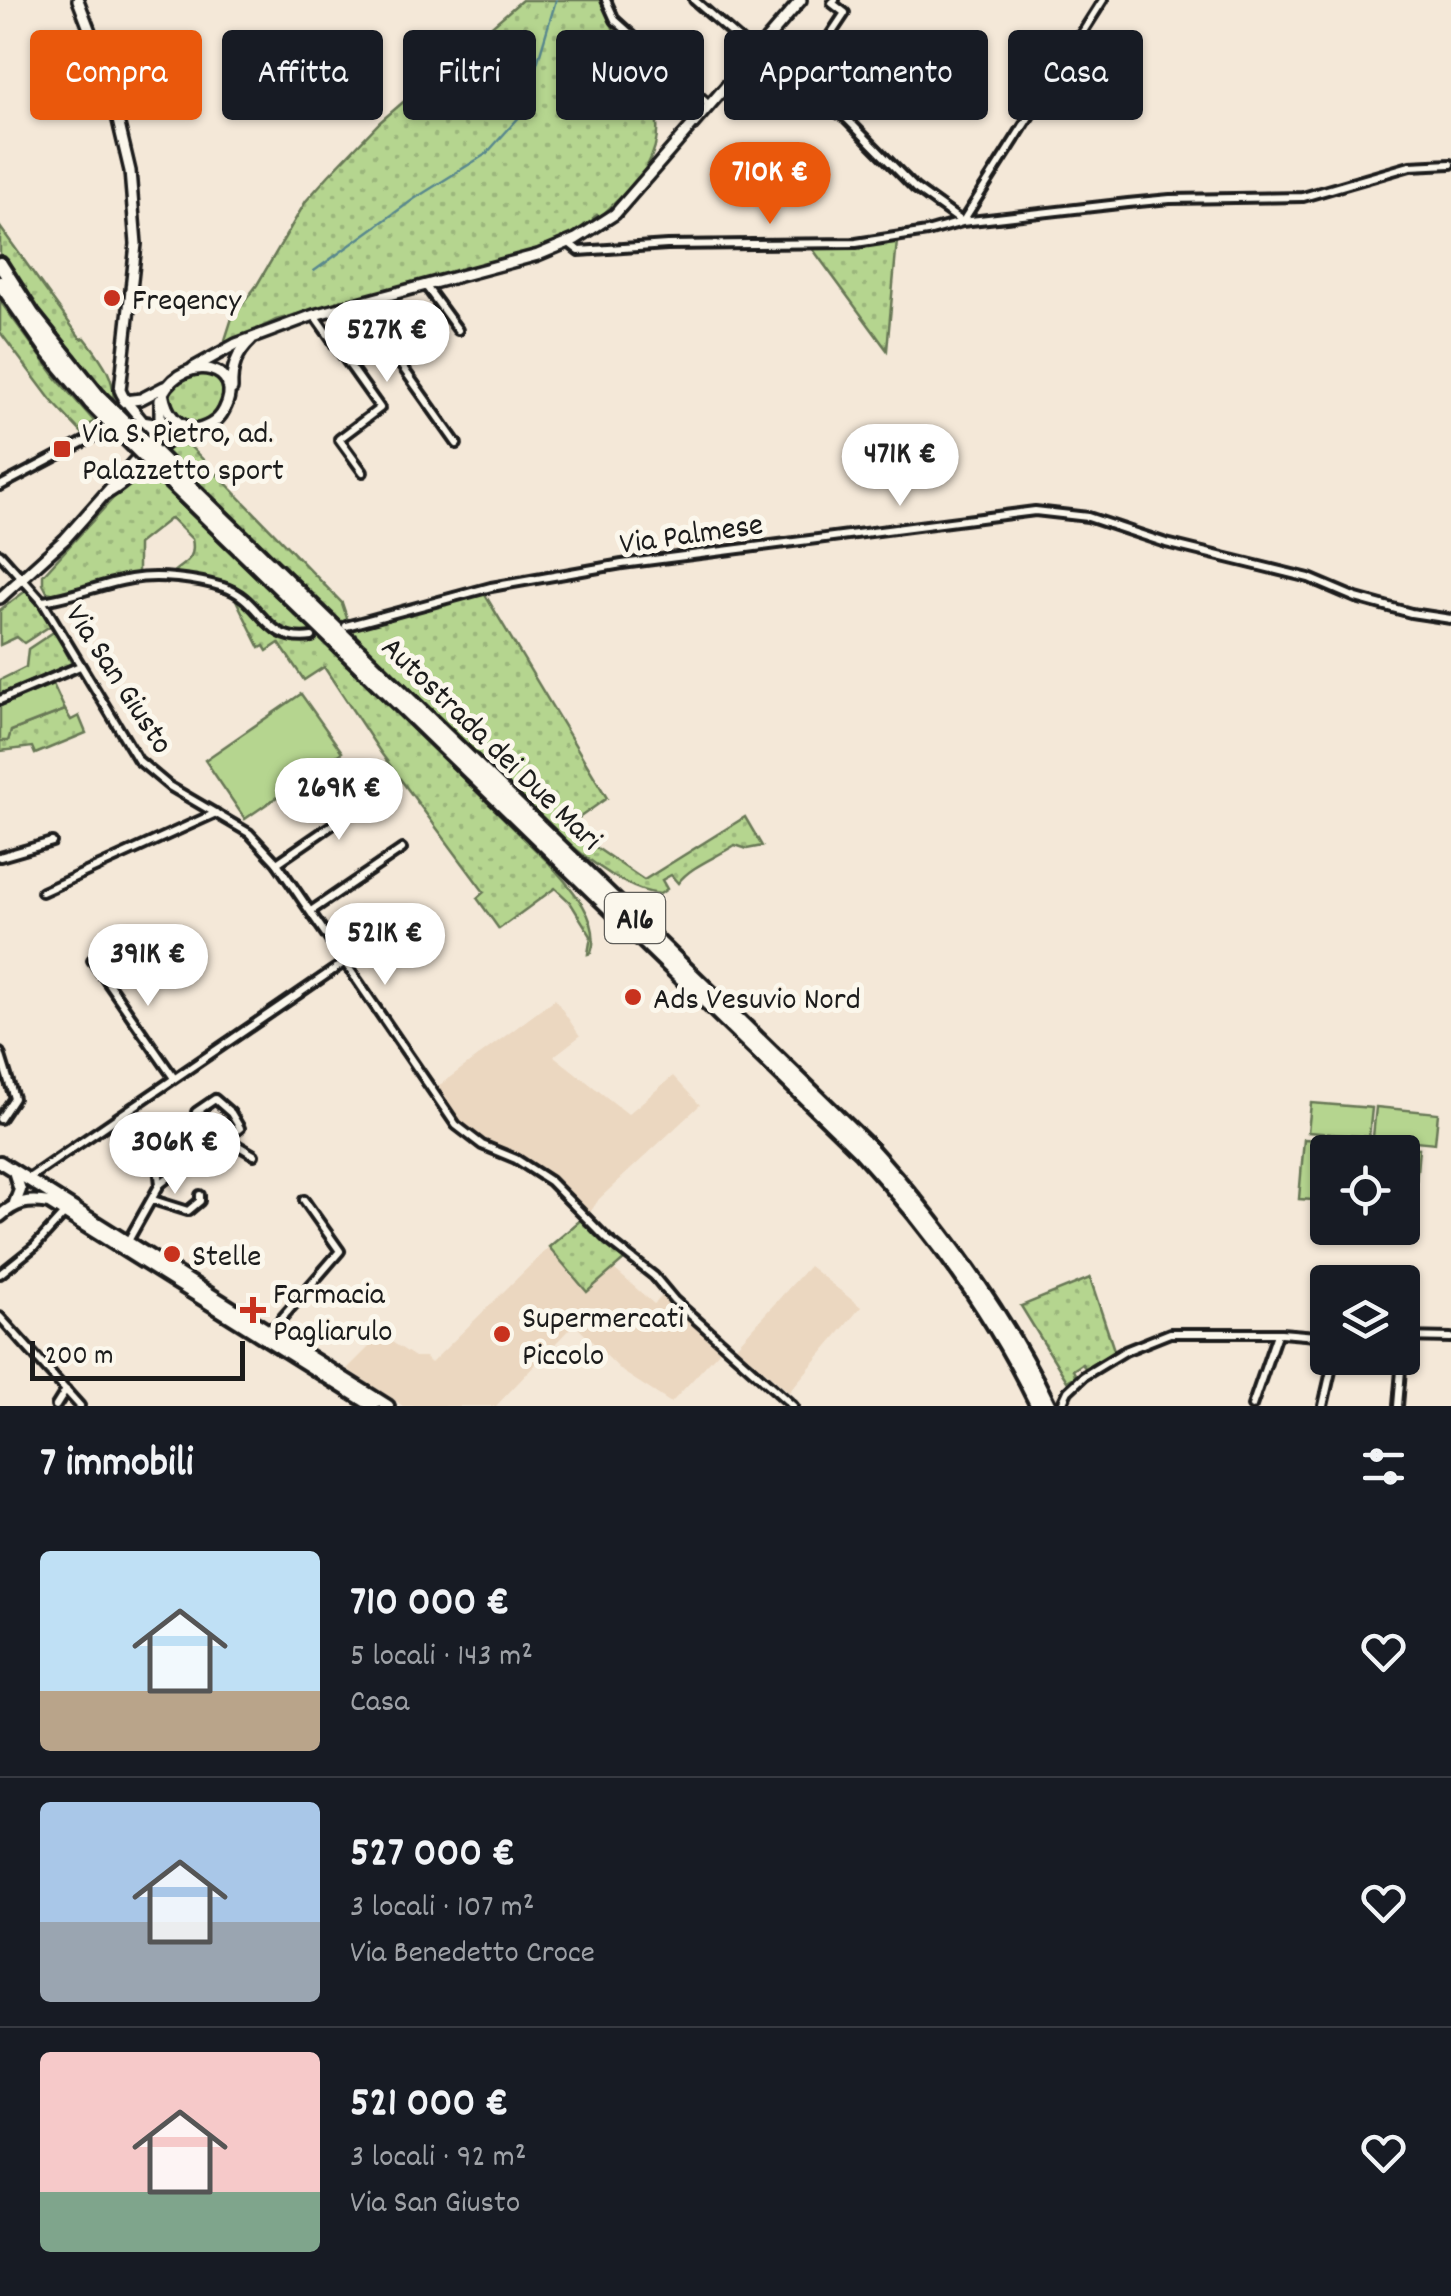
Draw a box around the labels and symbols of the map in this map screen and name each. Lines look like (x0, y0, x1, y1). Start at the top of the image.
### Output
pin: 710K € (689, 142, 851, 227)
place label: Freqency (132, 280, 242, 326)
marker: Freqency (101, 287, 123, 309)
pin: 527K € (306, 300, 468, 385)
place label: Via S. Pietro, ad. Palazzetto sport (82, 413, 284, 496)
pin: 471K € (819, 424, 981, 509)
marker: Via S. Pietro, ad. Palazzetto sport (51, 438, 73, 460)
street label: Via Palmese (617, 504, 766, 570)
street label: Via San Giusto (51, 597, 182, 765)
street label: Autostrada dei Due Mari (368, 628, 611, 864)
pin: 269K € (258, 758, 420, 843)
road number: A16 (605, 893, 665, 943)
pin: 521K € (304, 903, 466, 988)
pin: 391K € (67, 924, 229, 1009)
place label: Ads Vesuvio Nord (653, 979, 861, 1025)
marker: Ads Vesuvio Nord (622, 986, 644, 1008)
pin: 306K € (94, 1112, 256, 1197)
place label: Stelle (192, 1236, 261, 1282)
marker: Stelle (161, 1243, 183, 1265)
place label: Farmacia Pagliarulo (273, 1274, 393, 1357)
place label: Supermercati Piccolo (522, 1298, 684, 1381)
marker: Farmacia Pagliarulo (242, 1299, 264, 1321)
marker: Supermercati Piccolo (491, 1323, 513, 1345)
scale bar (30, 1336, 245, 1380)

